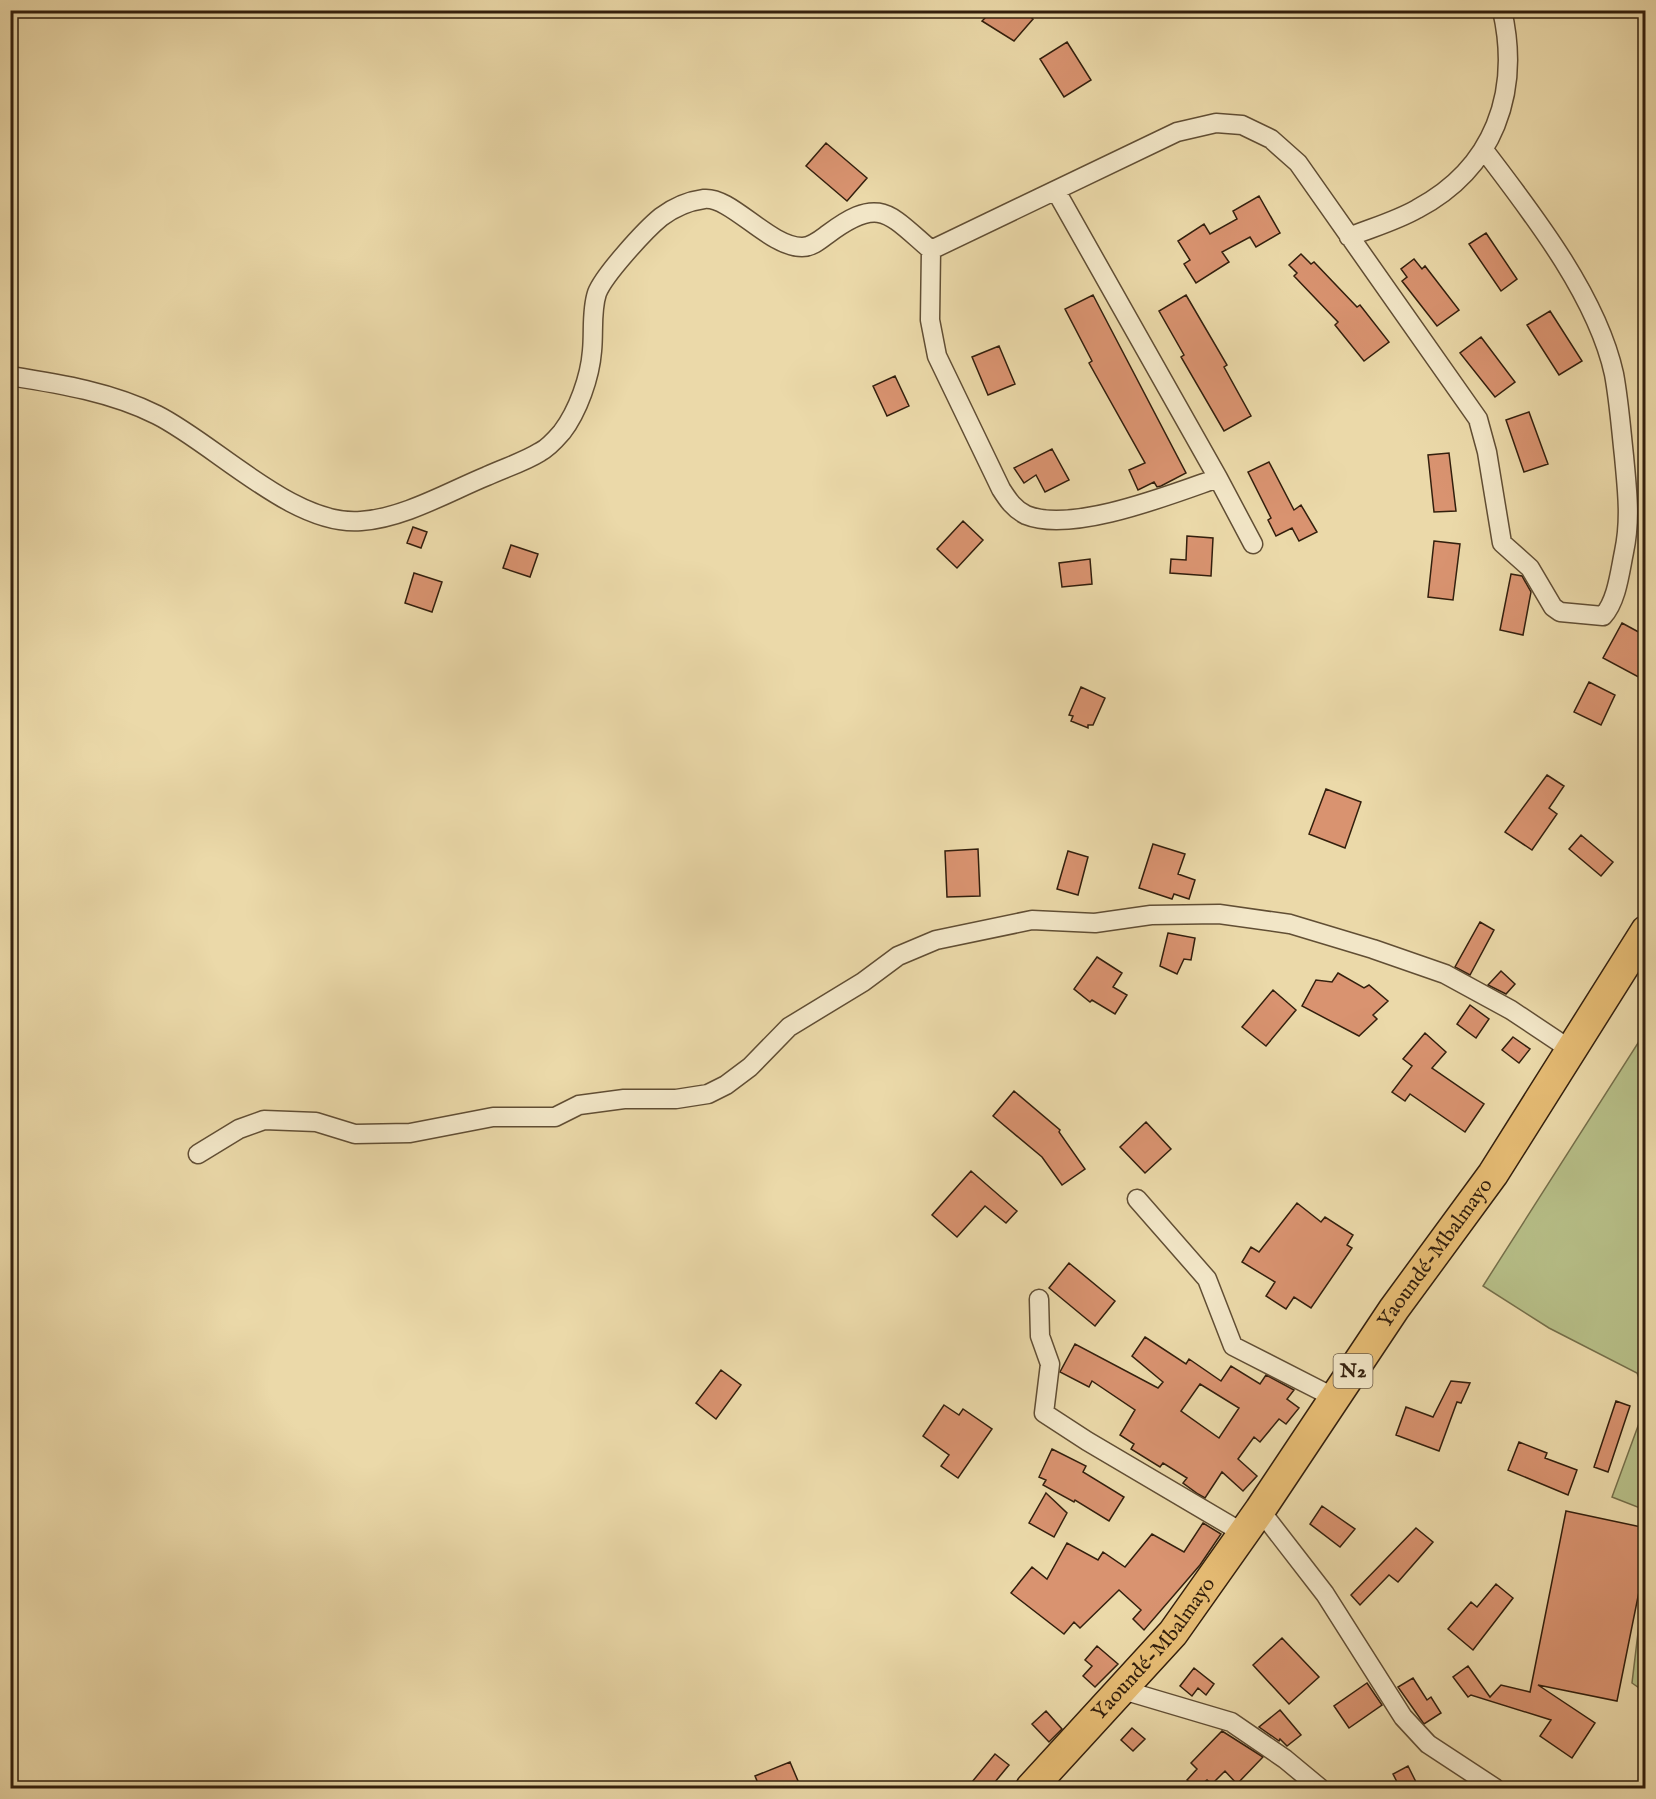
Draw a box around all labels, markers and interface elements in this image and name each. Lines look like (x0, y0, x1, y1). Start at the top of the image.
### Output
street label: Yaoundé-Mbalmayo (1372, 1173, 1499, 1333)
road number: N2 (1334, 1354, 1372, 1388)
street label: Yaoundé-Mbalmayo (1086, 1572, 1222, 1726)

